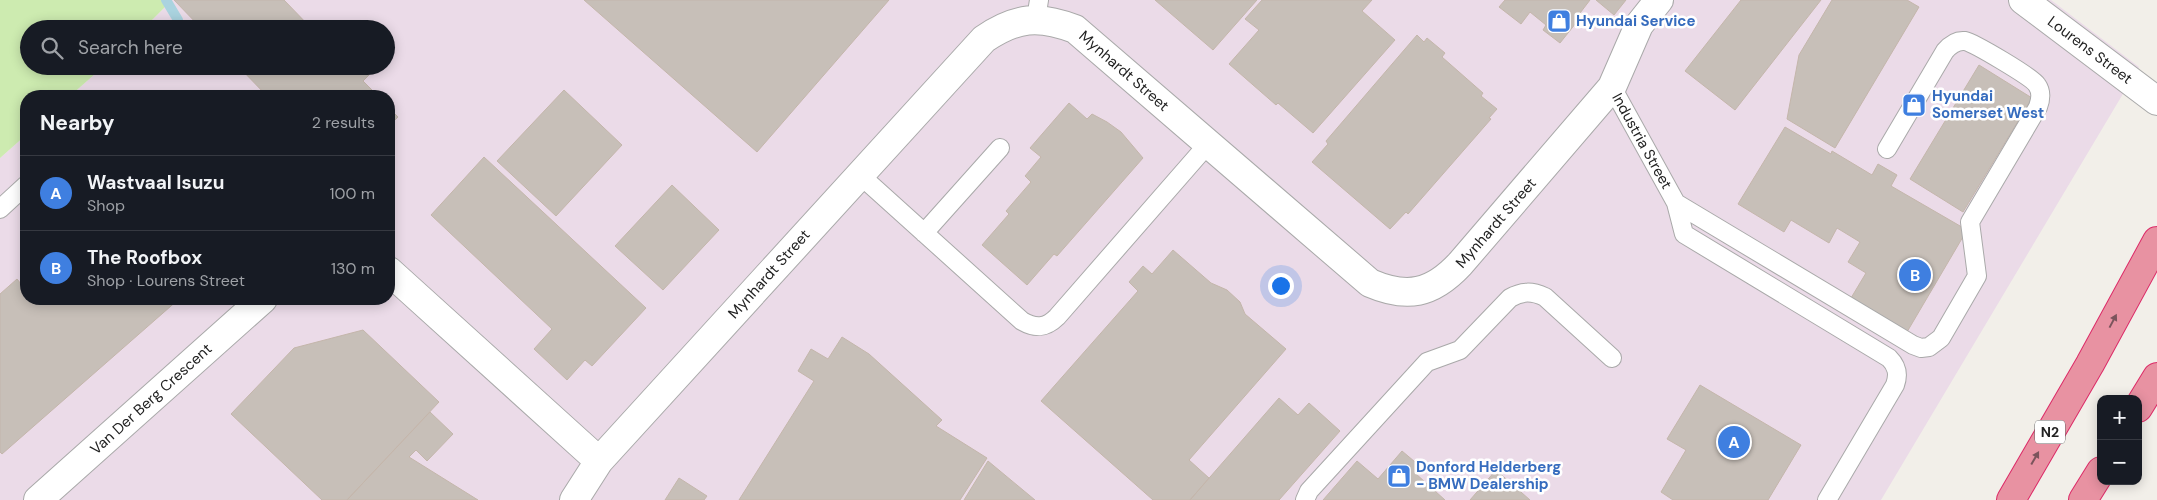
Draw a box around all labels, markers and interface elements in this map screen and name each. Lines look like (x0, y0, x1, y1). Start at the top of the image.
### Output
shop icon: Hyundai Service (1546, 8, 1572, 34)
place label: Hyundai Service (1576, 11, 1695, 31)
street label: Lourens Street (2043, 11, 2137, 89)
search box (20, 20, 395, 75)
street label: Mynhardt Street (1075, 26, 1173, 116)
icon: search (38, 34, 66, 62)
text: Search here (78, 35, 183, 60)
place label: Hyundai Somerset West (1932, 86, 2044, 123)
street label: Industria Street (1607, 89, 1677, 193)
shop icon: Hyundai Somerset West (1901, 92, 1927, 118)
text: Nearby (40, 109, 114, 137)
text: 2 results (312, 112, 375, 133)
text: Wastvaal Isuzu (87, 170, 224, 195)
street label: Mynhardt Street (1451, 174, 1541, 272)
text: A (50, 183, 62, 204)
text: 100 m (330, 183, 375, 204)
text: Shop (87, 195, 125, 216)
street label: Mynhardt Street (724, 225, 814, 323)
text: The Roofbox (87, 245, 202, 270)
pin: B (1899, 256, 1931, 294)
text: B (51, 258, 61, 279)
text: 130 m (331, 258, 375, 279)
text: Shop · Lourens Street (87, 270, 245, 291)
your location (1268, 273, 1294, 299)
one-way arrow (2109, 315, 2118, 328)
street label: Van Der Berg Crescent (86, 339, 216, 459)
map controls (2097, 395, 2142, 485)
button: + (2097, 395, 2142, 440)
road number: N2 (2035, 421, 2065, 444)
pin: A (1718, 423, 1750, 461)
button: − (2097, 440, 2142, 485)
one-way arrow (2031, 451, 2040, 464)
place label: Donford Helderberg - BMW Dealership (1416, 457, 1561, 494)
shop icon: Donford Helderberg - BMW Dealership (1386, 463, 1412, 489)

